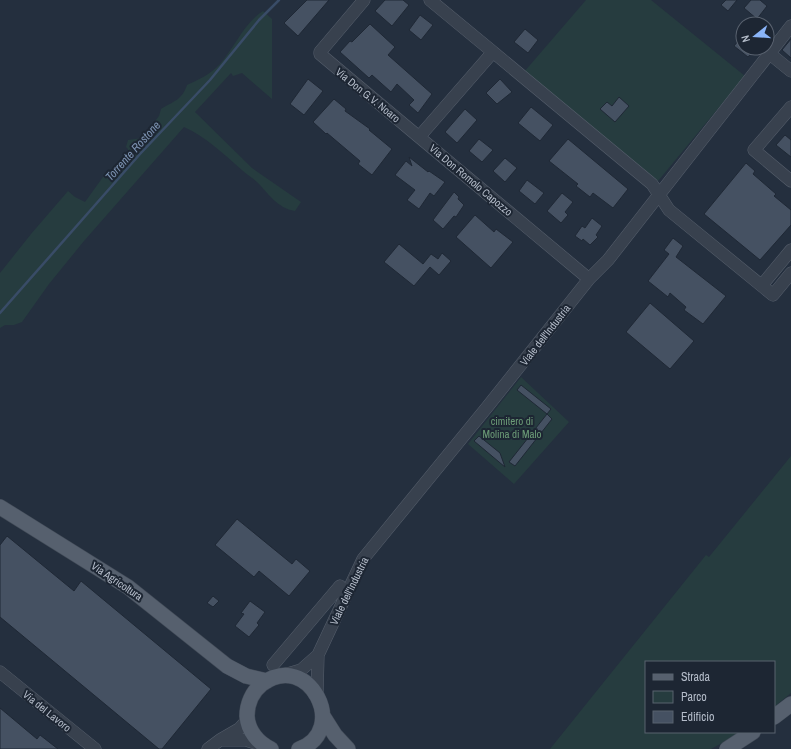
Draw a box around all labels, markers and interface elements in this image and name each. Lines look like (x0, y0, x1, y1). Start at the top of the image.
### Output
north arrow (735, 16, 775, 56)
text: N (738, 34, 753, 44)
street label: Via Don G.V. Noaro (333, 65, 403, 125)
water label: Torrente Rostone (102, 117, 164, 184)
street label: Via Don Romolo Capozzo (427, 141, 515, 219)
street label: Viale dell'Industria (517, 302, 573, 368)
park label: cimitero di Molina di Malo (482, 414, 542, 441)
street label: Viale dell'Industria (327, 555, 371, 627)
street label: Via Agricoltura (89, 559, 145, 603)
legend (645, 661, 775, 733)
text: Strada (681, 669, 711, 685)
street label: Via del Lavoro (20, 687, 74, 735)
text: Parco (681, 689, 707, 705)
text: Edificio (681, 709, 714, 725)

